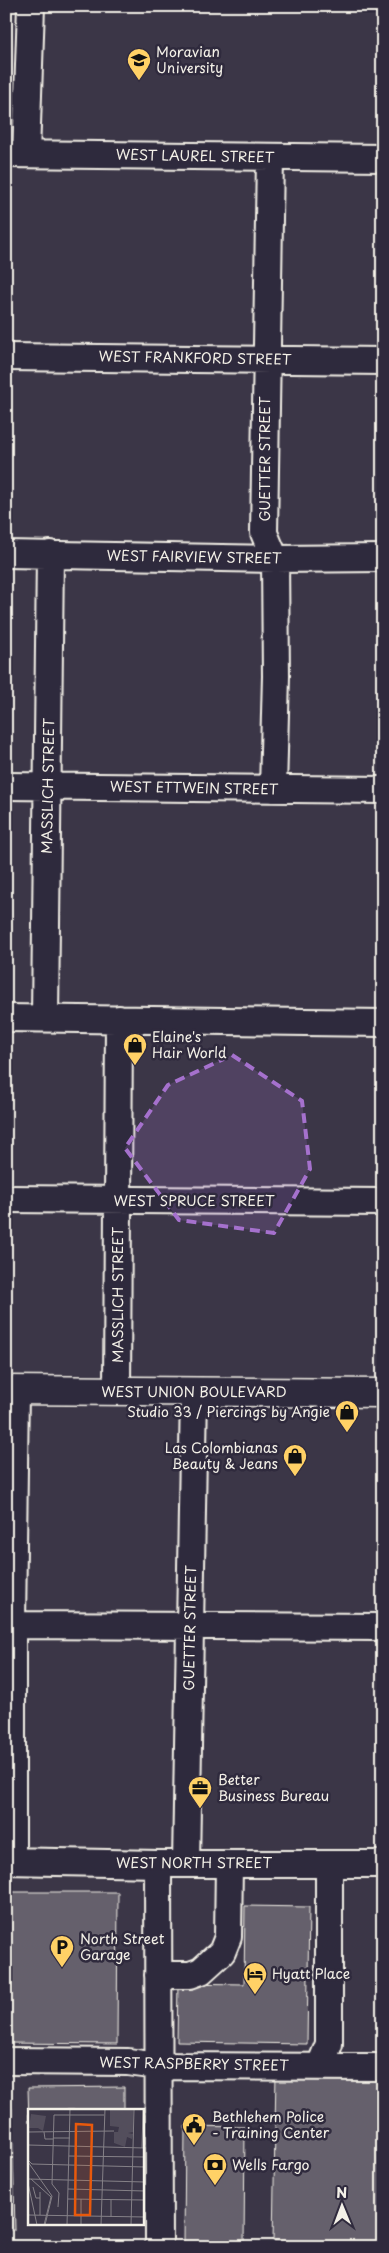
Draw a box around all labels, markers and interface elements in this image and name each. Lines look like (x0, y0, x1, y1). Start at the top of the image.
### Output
place label: Moravian University (156, 41, 223, 78)
school or university icon: Moravian University (126, 47, 152, 81)
street label: WEST LAUREL STREET (116, 144, 275, 167)
street label: WEST FRANKFORD STREET (99, 345, 292, 370)
street label: GUETTER STREET (254, 396, 275, 522)
street label: WEST FAIRVIEW STREET (106, 544, 282, 569)
street label: MASSLICH STREET (36, 717, 59, 854)
street label: WEST ETTWEIN STREET (110, 776, 279, 799)
place label: Elaine's Hair World (152, 1026, 227, 1063)
shop icon: Elaine's Hair World (122, 1032, 148, 1066)
street label: WEST SPRUCE STREET (113, 1190, 275, 1211)
street label: MASSLICH STREET (107, 1227, 128, 1363)
street label: WEST UNION BOULEVARD (101, 1381, 287, 1402)
shop icon: Studio 33 / Piercings by Angie (334, 1399, 360, 1433)
place label: Studio 33 / Piercings by Angie (127, 1401, 330, 1422)
place label: Las Colombianas Beauty & Jeans (165, 1437, 278, 1474)
shop icon: Las Colombianas Beauty & Jeans (282, 1443, 308, 1477)
street label: GUETTER STREET (178, 1565, 201, 1691)
place label: Better Business Bureau (218, 1769, 329, 1806)
office icon: Better Business Bureau (187, 1775, 213, 1809)
street label: WEST NORTH STREET (116, 1852, 272, 1873)
place label: North Street Garage (80, 1928, 165, 1965)
parking icon: North Street Garage (49, 1934, 75, 1968)
hotel icon: Hyatt Place (242, 1961, 268, 1995)
place label: Hyatt Place (272, 1963, 350, 1984)
street label: WEST RASPBERRY STREET (99, 2051, 289, 2076)
place label: Bethlehem Police - Training Center (212, 2106, 330, 2143)
inset map (28, 2109, 144, 2226)
public building icon: Bethlehem Police - Training Center (181, 2112, 207, 2146)
bank icon: Wells Fargo (202, 2152, 228, 2186)
place label: Wells Fargo (232, 2154, 310, 2175)
north arrow (316, 2180, 366, 2230)
text: N (336, 2182, 347, 2203)

